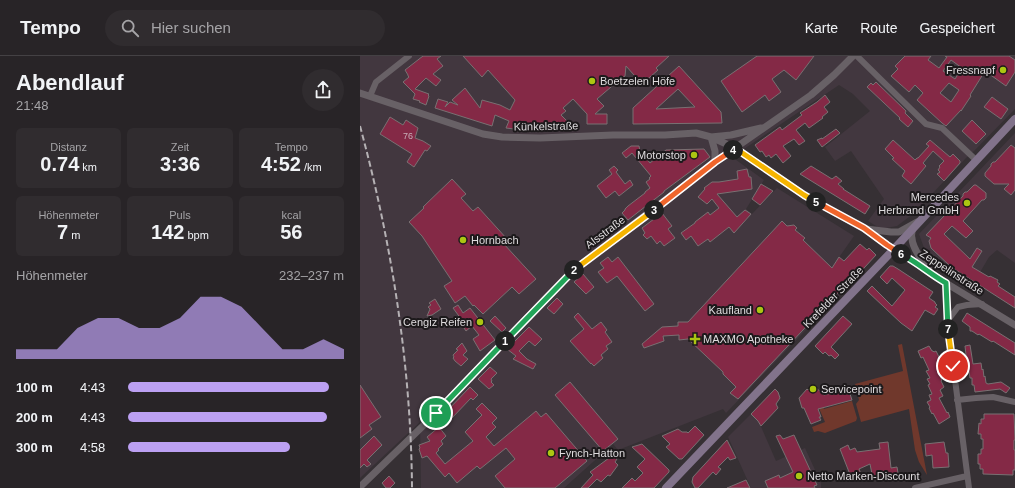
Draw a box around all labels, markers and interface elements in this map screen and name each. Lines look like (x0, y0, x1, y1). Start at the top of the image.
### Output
search box (105, 10, 385, 46)
text: Tempo (20, 17, 81, 38)
icon: search (119, 17, 141, 39)
text: Hier suchen (151, 19, 231, 36)
text: Karte (805, 20, 838, 36)
text: Route (860, 20, 898, 36)
text: Gespeichert (920, 20, 995, 36)
place label: Fressnapf (946, 64, 996, 76)
marker: Fressnapf (998, 65, 1008, 75)
button: share (302, 69, 344, 111)
text: Abendlauf (16, 70, 124, 95)
place label: Boetzelen Höfe (600, 75, 675, 87)
marker: Boetzelen Höfe (587, 76, 597, 86)
text: 21:48 (16, 98, 49, 113)
street label: Künkelstraße (513, 119, 579, 133)
house number: 76 (403, 131, 413, 141)
pin: 4 (723, 140, 743, 160)
text: Distanz (50, 141, 87, 153)
text: Zeit (171, 141, 189, 153)
text: Tempo (275, 141, 308, 153)
text: 4 (730, 144, 736, 156)
place label: Motorstop (637, 149, 686, 161)
marker: Motorstop (689, 150, 699, 160)
text: 0.74 (40, 153, 79, 175)
text: 3:36 (160, 153, 200, 175)
text: 4:52 (261, 153, 301, 175)
text: km (79, 161, 97, 173)
text: /km (301, 161, 322, 173)
place label: Mercedes Herbrand GmbH (878, 191, 960, 216)
pin: 5 (806, 192, 826, 212)
text: 5 (813, 196, 819, 208)
marker: Mercedes Herbrand GmbH (962, 198, 972, 208)
pin: 3 (644, 200, 664, 220)
text: 3 (651, 204, 657, 216)
text: Höhenmeter (38, 209, 99, 221)
text: Puls (169, 209, 191, 221)
text: kcal (282, 209, 301, 221)
street label: Alsstraße (583, 213, 627, 251)
text: 7 (57, 221, 68, 243)
text: 142 (151, 221, 184, 243)
text: 56 (280, 221, 302, 243)
text: m (68, 229, 80, 241)
text: bpm (184, 229, 209, 241)
place label: Hornbach (471, 234, 519, 246)
marker: Hornbach (458, 235, 468, 245)
pin: 6 (891, 244, 911, 264)
street label: Zeppelinstraße (918, 247, 986, 297)
text: 6 (898, 248, 904, 260)
pin: 2 (564, 260, 584, 280)
text: 2 (571, 264, 577, 276)
street label: Krefelder Straße (801, 264, 865, 330)
text: Höhenmeter (16, 268, 88, 283)
text: 232–237 m (279, 268, 344, 283)
place label: Kaufland (709, 304, 752, 316)
marker: Kaufland (755, 305, 765, 315)
place label: Cengiz Reifen (403, 316, 472, 328)
marker: Cengiz Reifen (475, 317, 485, 327)
pin: 7 (938, 319, 958, 339)
text: 7 (945, 323, 951, 335)
pin: 1 (495, 331, 515, 351)
place label: MAXMO Apotheke (703, 333, 794, 345)
marker: MAXMO Apotheke (690, 334, 700, 344)
text: 1 (502, 335, 508, 347)
pin (936, 349, 970, 383)
icon: check (942, 355, 964, 377)
text: 100 m (16, 380, 53, 395)
text: 4:43 (80, 380, 105, 395)
place label: Servicepoint (821, 383, 882, 395)
marker: Servicepoint (808, 384, 818, 394)
pin (419, 396, 453, 430)
icon: arrive (425, 402, 447, 424)
text: 200 m (16, 410, 53, 425)
text: 4:43 (80, 410, 105, 425)
text: 300 m (16, 440, 53, 455)
text: 4:58 (80, 440, 105, 455)
place label: Fynch-Hatton (559, 447, 625, 459)
marker: Fynch-Hatton (546, 448, 556, 458)
place label: Netto Marken-Discount (807, 470, 920, 482)
marker: Netto Marken-Discount (794, 471, 804, 481)

